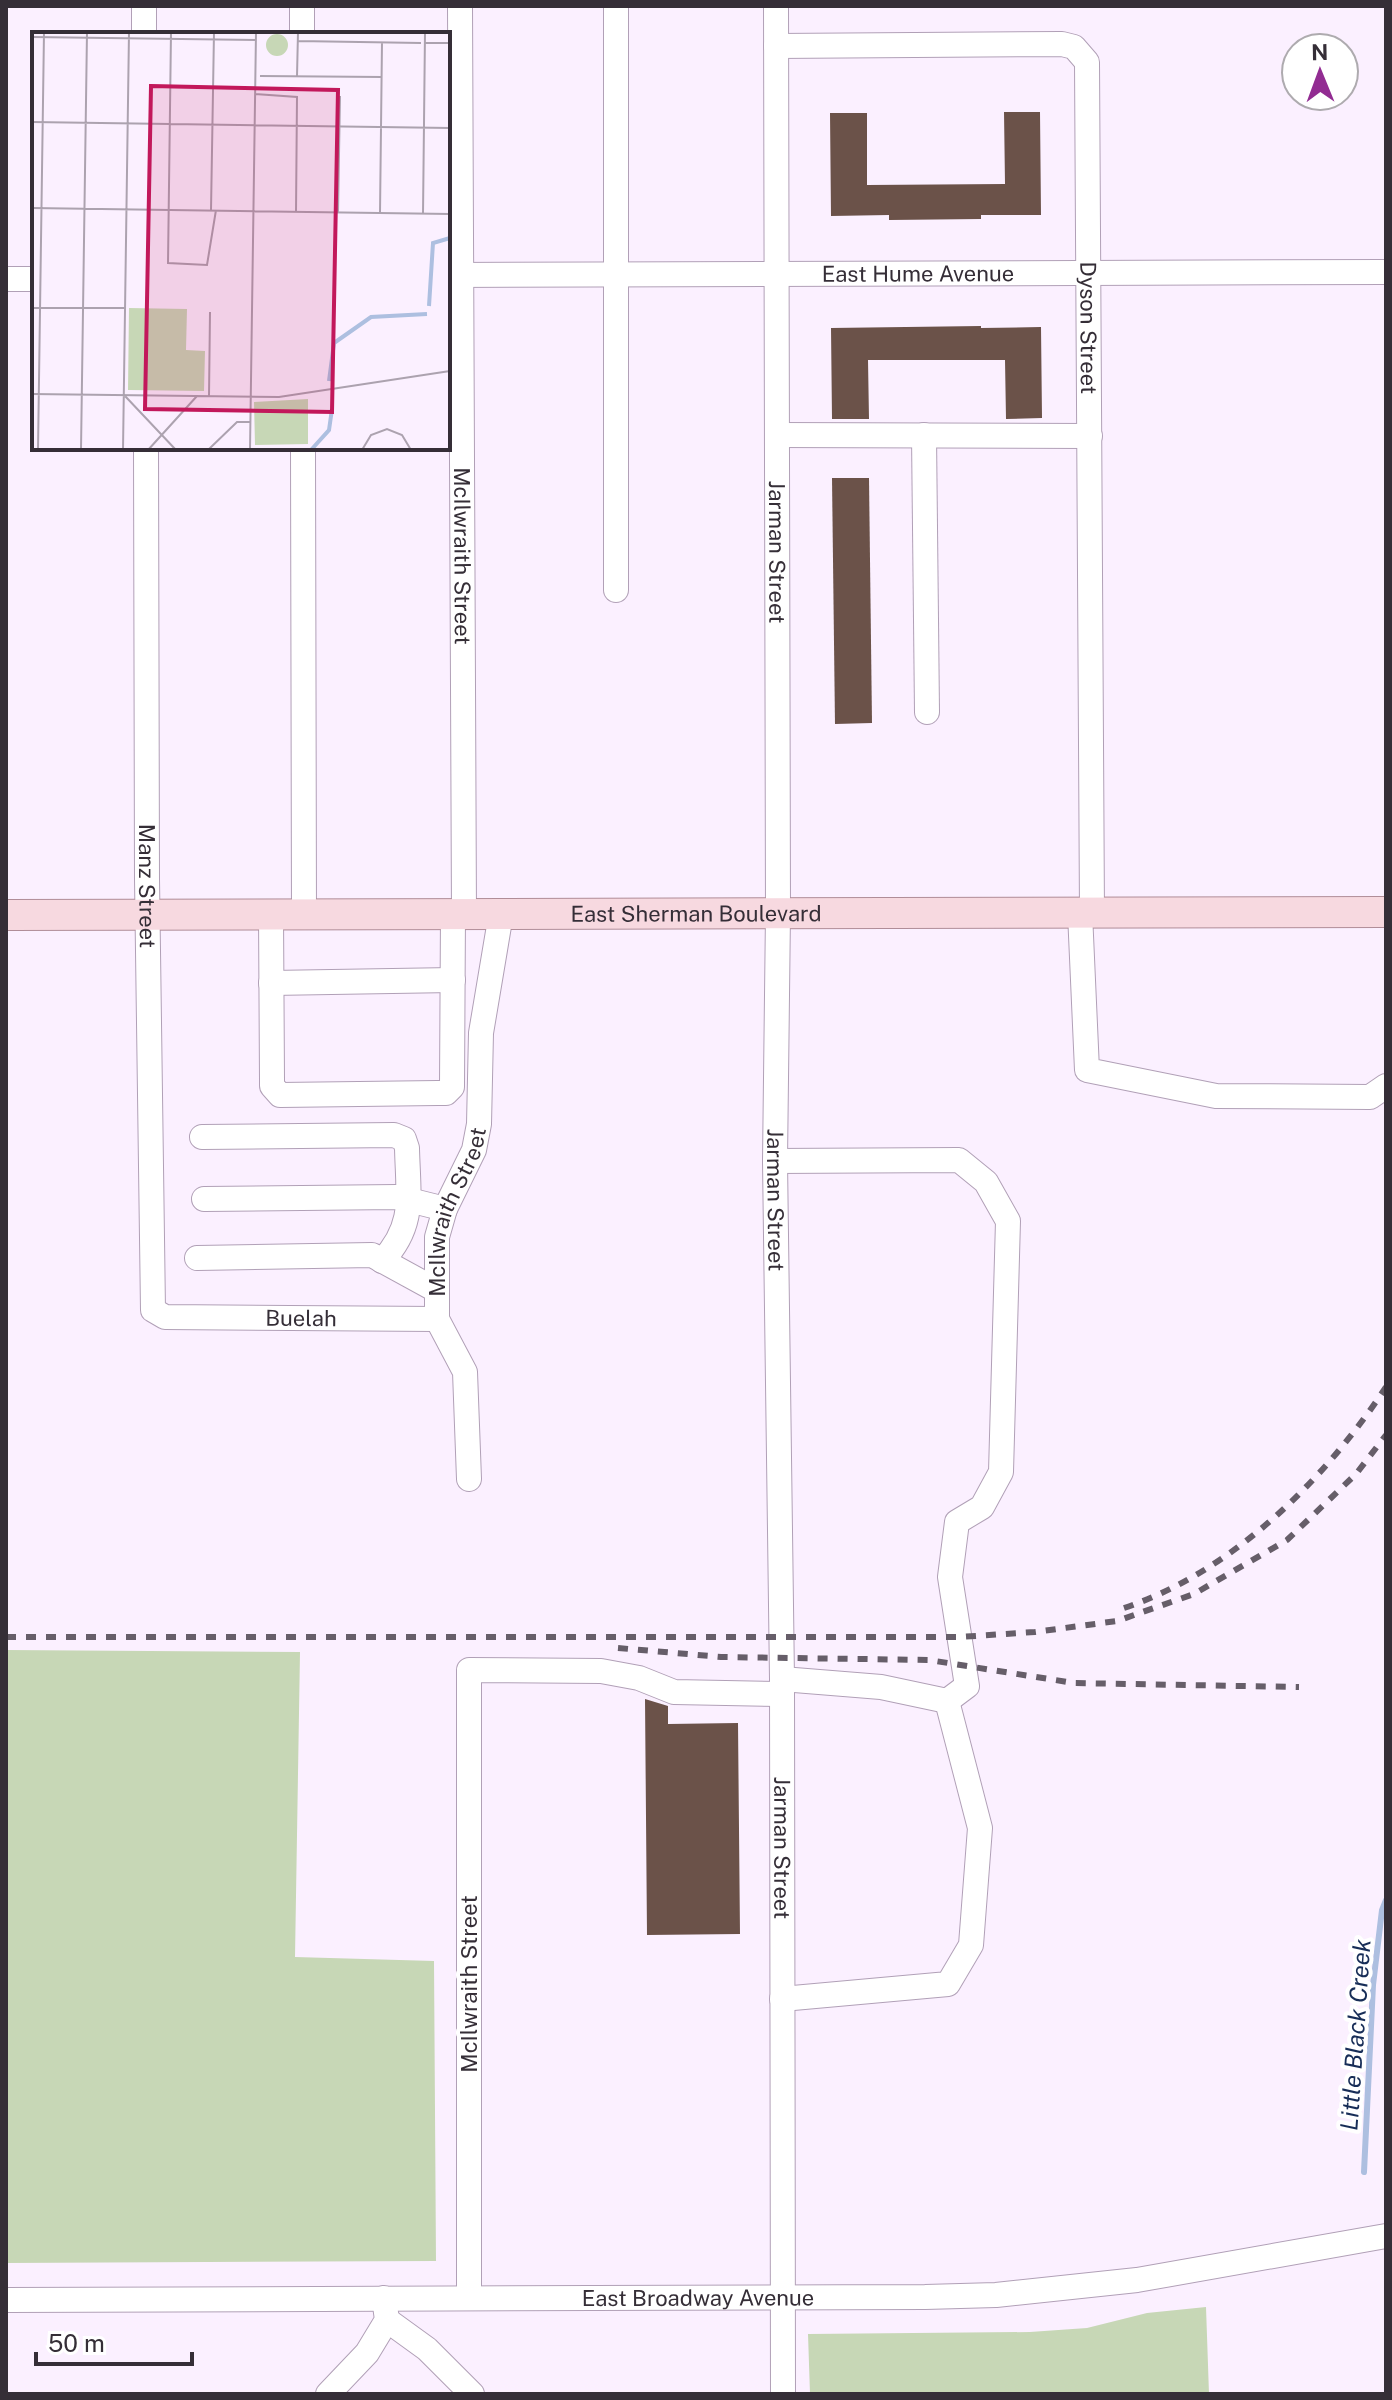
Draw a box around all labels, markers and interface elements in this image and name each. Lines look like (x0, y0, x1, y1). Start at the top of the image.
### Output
inset map (32, 32, 450, 450)
north arrow (1280, 32, 1360, 112)
text: N (1311, 39, 1328, 65)
street label: East Hume Avenue (822, 260, 1014, 287)
street label: Dyson Street (1075, 261, 1102, 394)
street label: McIlwraith Street (449, 467, 476, 645)
street label: Jarman Street (764, 481, 790, 623)
street label: Manz Street (134, 824, 161, 948)
street label: East Sherman Boulevard (570, 900, 822, 927)
street label: McIlwraith Street (424, 1125, 491, 1297)
street label: Jarman Street (762, 1128, 789, 1272)
street label: Buelah (265, 1305, 337, 1331)
street label: Jarman Street (769, 1776, 795, 1919)
street label: McIlwraith Street (456, 1895, 482, 2073)
water label: Little Black Creek (1334, 1938, 1376, 2132)
street label: East Broadway Avenue (582, 2284, 814, 2311)
scale bar (36, 2316, 192, 2366)
text: 50 m (48, 2329, 105, 2357)

